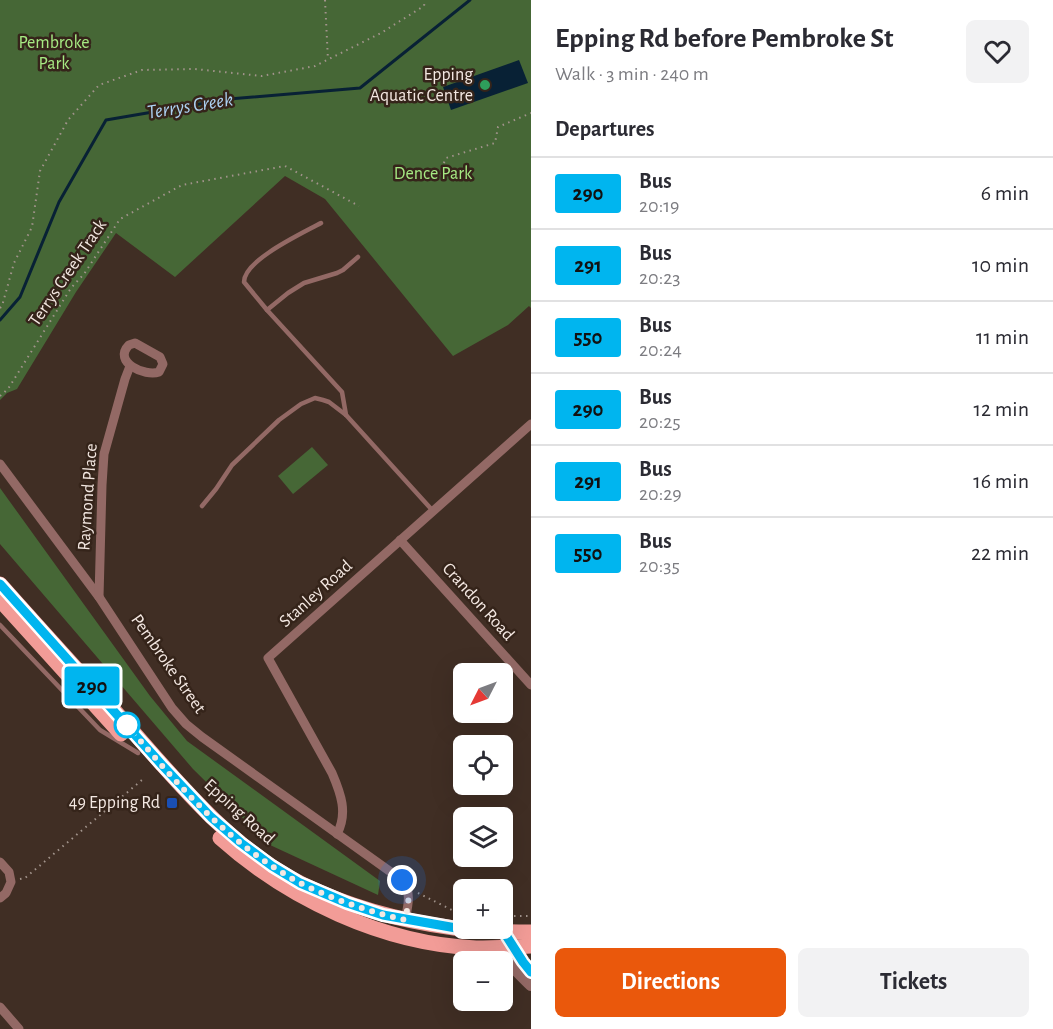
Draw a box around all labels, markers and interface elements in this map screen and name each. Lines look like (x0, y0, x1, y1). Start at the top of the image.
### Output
button: heart (966, 20, 1029, 83)
text: Epping Rd before Pembroke St (555, 25, 894, 53)
park label: Pembroke Park (18, 34, 90, 73)
text: Walk · 3 min · 240 m (555, 64, 709, 84)
place label: Epping Aquatic Centre (370, 66, 473, 105)
marker: Epping Aquatic Centre (478, 78, 492, 92)
water label: Terrys Creek (146, 89, 234, 123)
text: Departures (555, 118, 655, 140)
park label: Dence Park (394, 165, 473, 183)
text: Bus (639, 170, 672, 192)
text: 6 min (981, 182, 1029, 204)
text: 290 (573, 183, 603, 204)
text: 20:19 (639, 196, 680, 216)
street label: Terrys Creek Track (26, 216, 111, 330)
text: Bus (639, 242, 672, 264)
text: 10 min (972, 254, 1029, 276)
text: 291 (574, 255, 602, 276)
text: 20:23 (639, 268, 681, 288)
text: Bus (639, 314, 672, 336)
text: 11 min (976, 326, 1029, 348)
text: 550 (573, 327, 603, 348)
text: 20:24 (639, 340, 682, 360)
text: Bus (639, 386, 672, 408)
text: 12 min (974, 398, 1029, 420)
text: 290 (573, 399, 603, 420)
text: 20:25 (639, 412, 681, 432)
street label: Raymond Place (75, 443, 101, 551)
text: Bus (639, 458, 672, 480)
text: 16 min (973, 470, 1029, 492)
text: 291 (574, 471, 602, 492)
text: 20:29 (639, 484, 682, 504)
text: Bus (639, 530, 672, 552)
text: 22 min (971, 542, 1029, 564)
text: 550 (573, 543, 603, 564)
text: 20:35 (639, 556, 680, 576)
street label: Stanley Road (276, 557, 356, 631)
street label: Crandon Road (438, 560, 518, 644)
street label: Pembroke Street (127, 611, 209, 717)
north arrow (453, 663, 513, 723)
map controls (453, 663, 513, 1011)
line badge: 290 (58, 666, 127, 706)
text: 290 (77, 676, 107, 697)
unlabelled marker (114, 712, 140, 738)
button: locate (453, 735, 513, 795)
street label: Epping Road (200, 776, 278, 848)
place label: 49 Epping Rd (69, 794, 160, 812)
marker: 49 Epping Rd (165, 796, 179, 810)
button: layers (453, 807, 513, 867)
your location (387, 865, 417, 895)
button: + (453, 879, 513, 939)
button: Directions (555, 948, 786, 1017)
button: Tickets (798, 948, 1029, 1017)
button: − (453, 951, 513, 1011)

